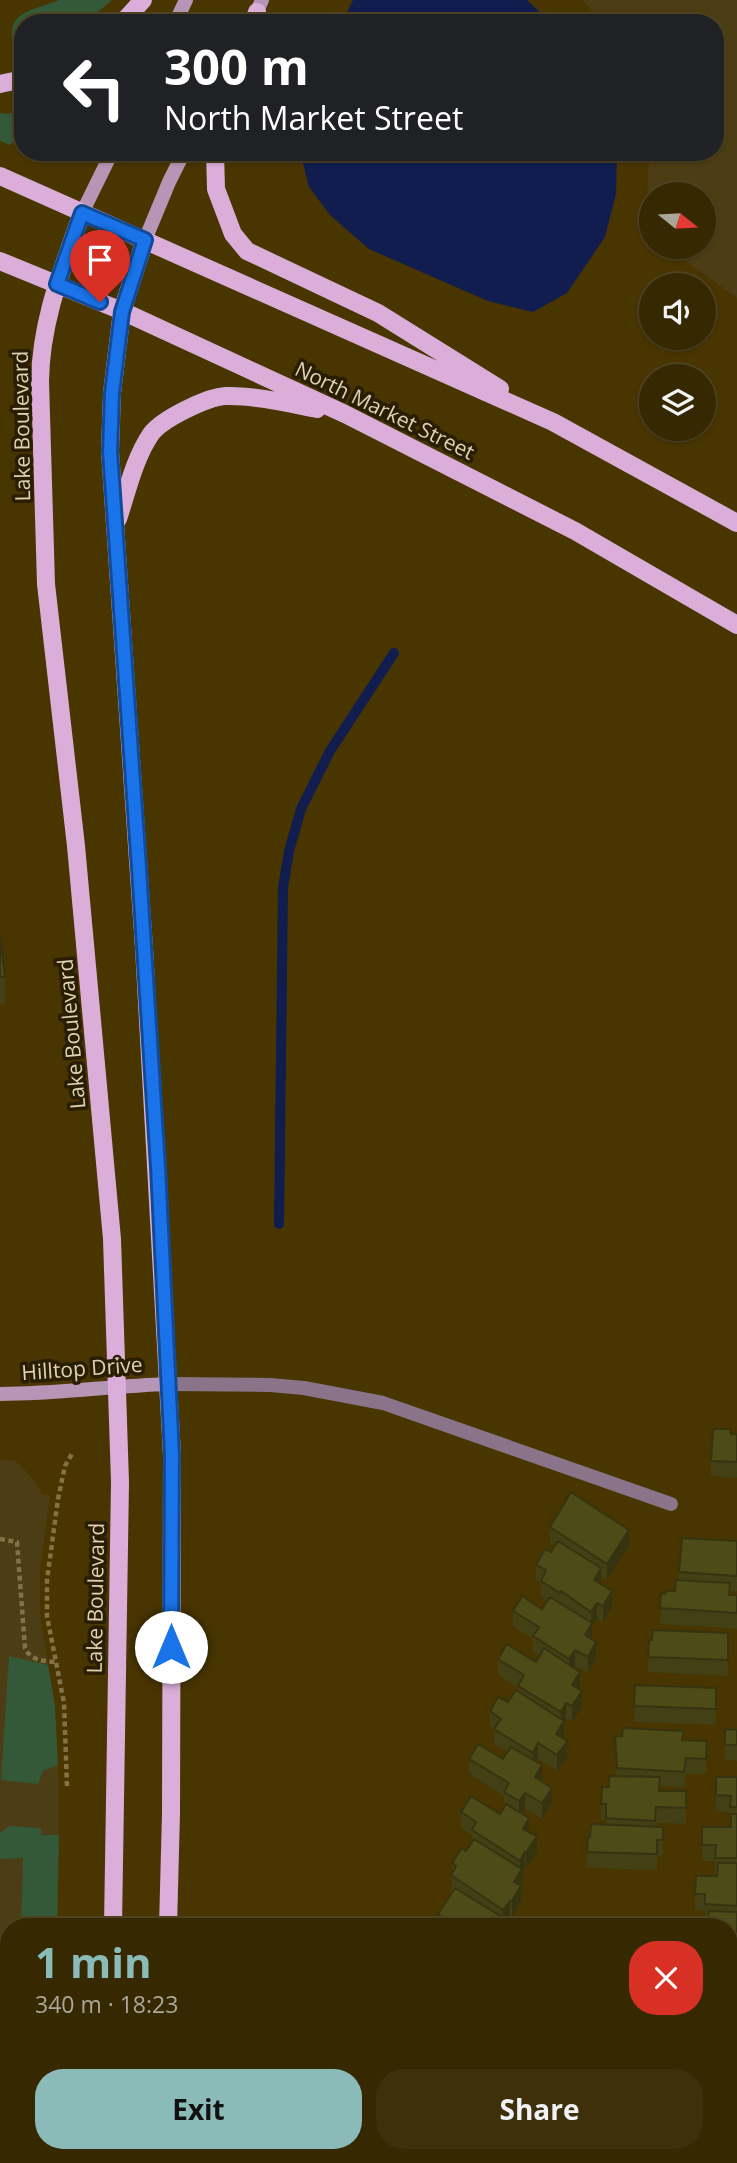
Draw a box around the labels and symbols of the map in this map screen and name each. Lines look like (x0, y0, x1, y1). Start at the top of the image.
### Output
north arrow (639, 182, 716, 259)
pin (70, 230, 130, 302)
street label: Lake Boulevard (6, 350, 36, 502)
street label: North Market Street (291, 354, 479, 466)
street label: Lake Boulevard (50, 958, 92, 1110)
street label: Hilltop Drive (21, 1350, 143, 1386)
street label: Lake Boulevard (80, 1522, 110, 1674)
position arrow (134, 1610, 208, 1684)

